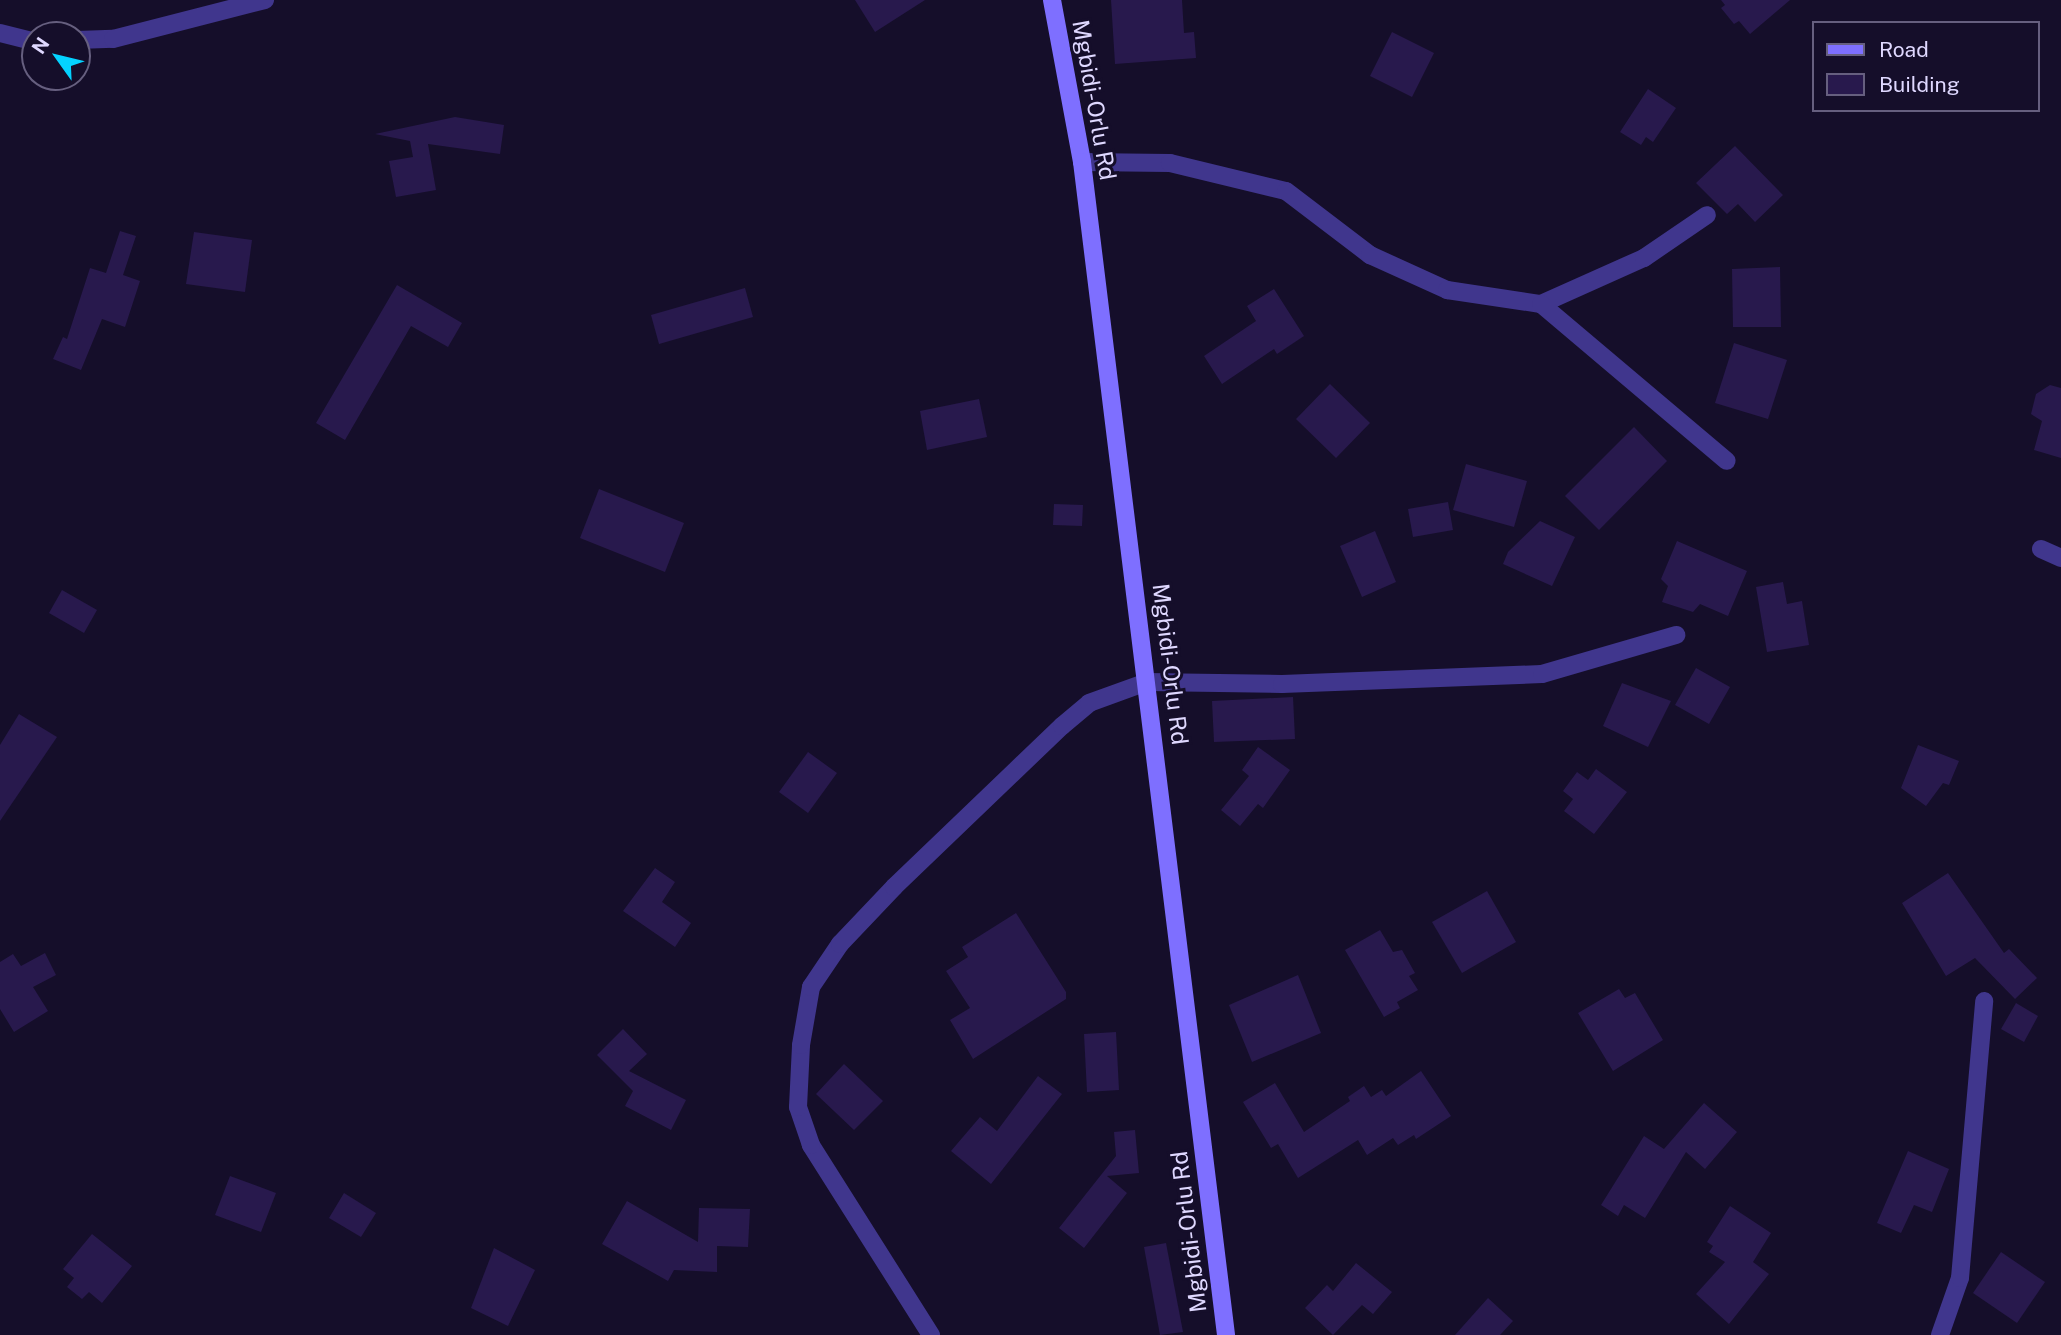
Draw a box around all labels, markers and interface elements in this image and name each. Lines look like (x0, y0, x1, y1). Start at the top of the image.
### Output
street label: Mgbidi-Orlu Rd (1066, 18, 1122, 182)
north arrow (21, 21, 91, 91)
legend (1812, 21, 2040, 112)
text: N (27, 33, 54, 58)
text: Road (1879, 37, 1929, 62)
text: Building (1879, 72, 1960, 97)
street label: Mgbidi-Orlu Rd (1146, 582, 1194, 746)
street label: Mgbidi-Orlu Rd (1165, 1150, 1213, 1314)

